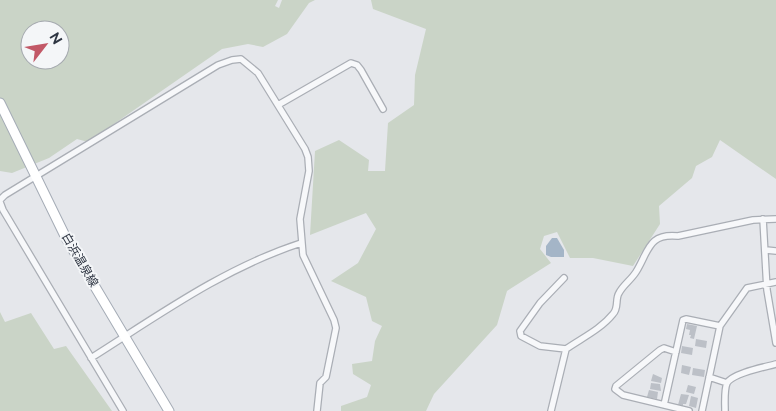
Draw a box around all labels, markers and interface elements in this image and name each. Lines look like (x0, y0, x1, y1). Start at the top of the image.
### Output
north arrow (20, 20, 70, 70)
text: N (47, 30, 66, 47)
street label: 白浜温泉線 (59, 231, 101, 289)

